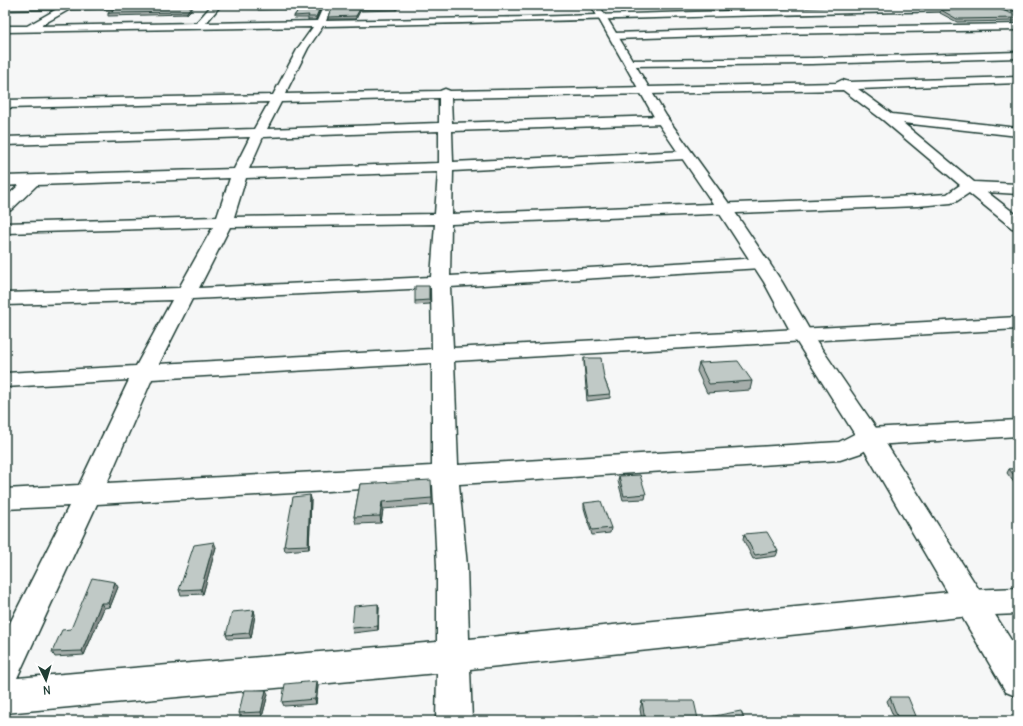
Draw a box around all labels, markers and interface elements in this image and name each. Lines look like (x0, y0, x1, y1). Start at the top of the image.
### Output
north arrow (26, 660, 66, 700)
text: N (42, 683, 51, 697)

